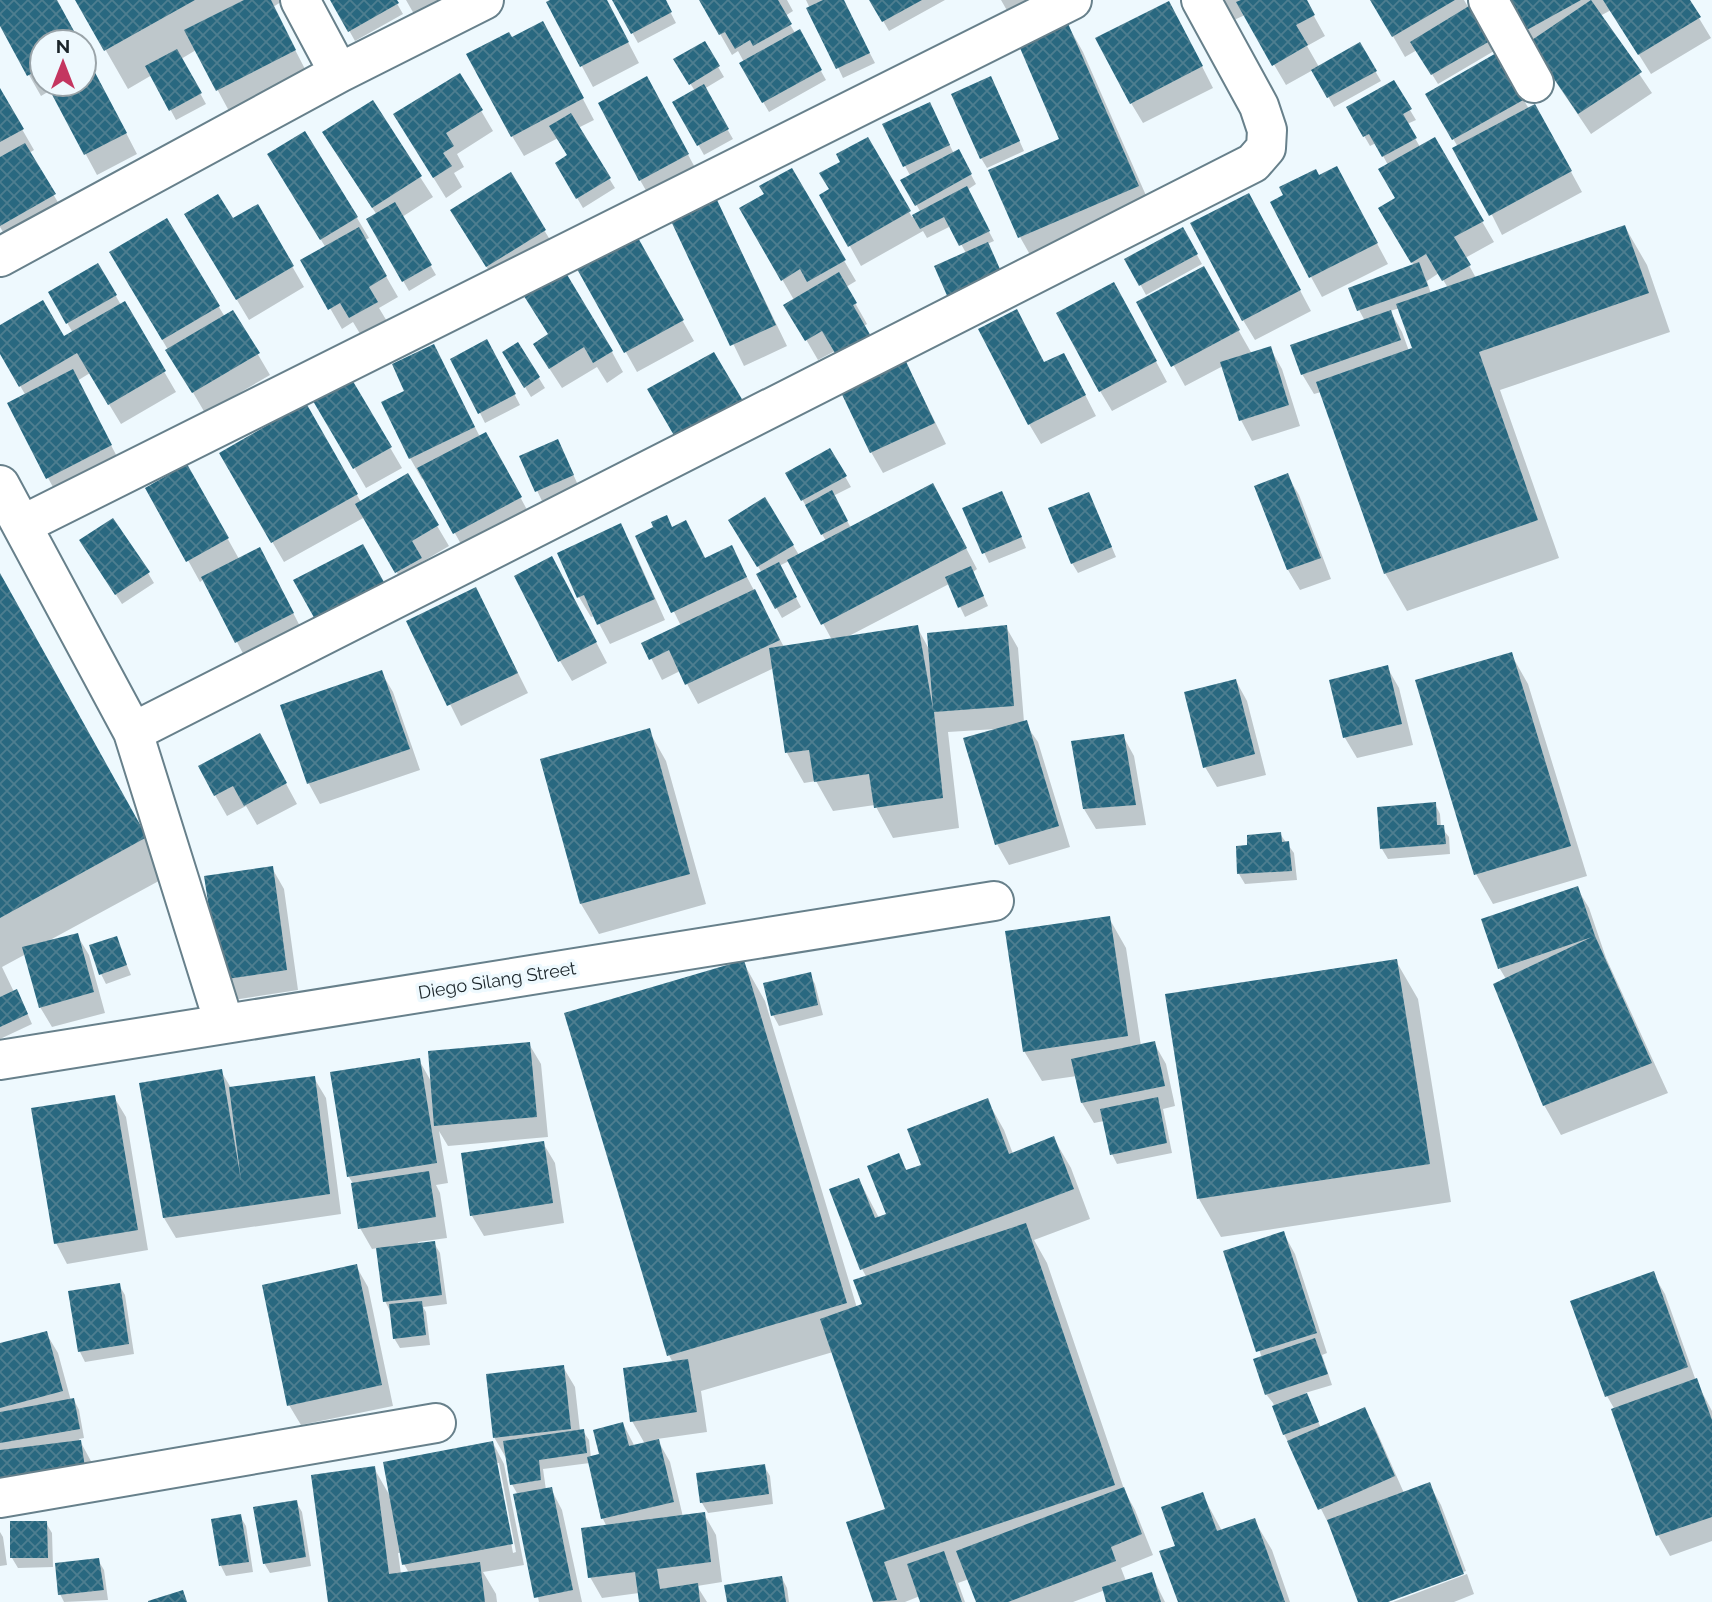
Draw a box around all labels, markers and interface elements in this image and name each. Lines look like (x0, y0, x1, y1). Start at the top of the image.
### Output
north arrow (28, 28, 98, 98)
text: N (56, 35, 70, 57)
street label: Diego Silang Street (417, 957, 577, 1003)

